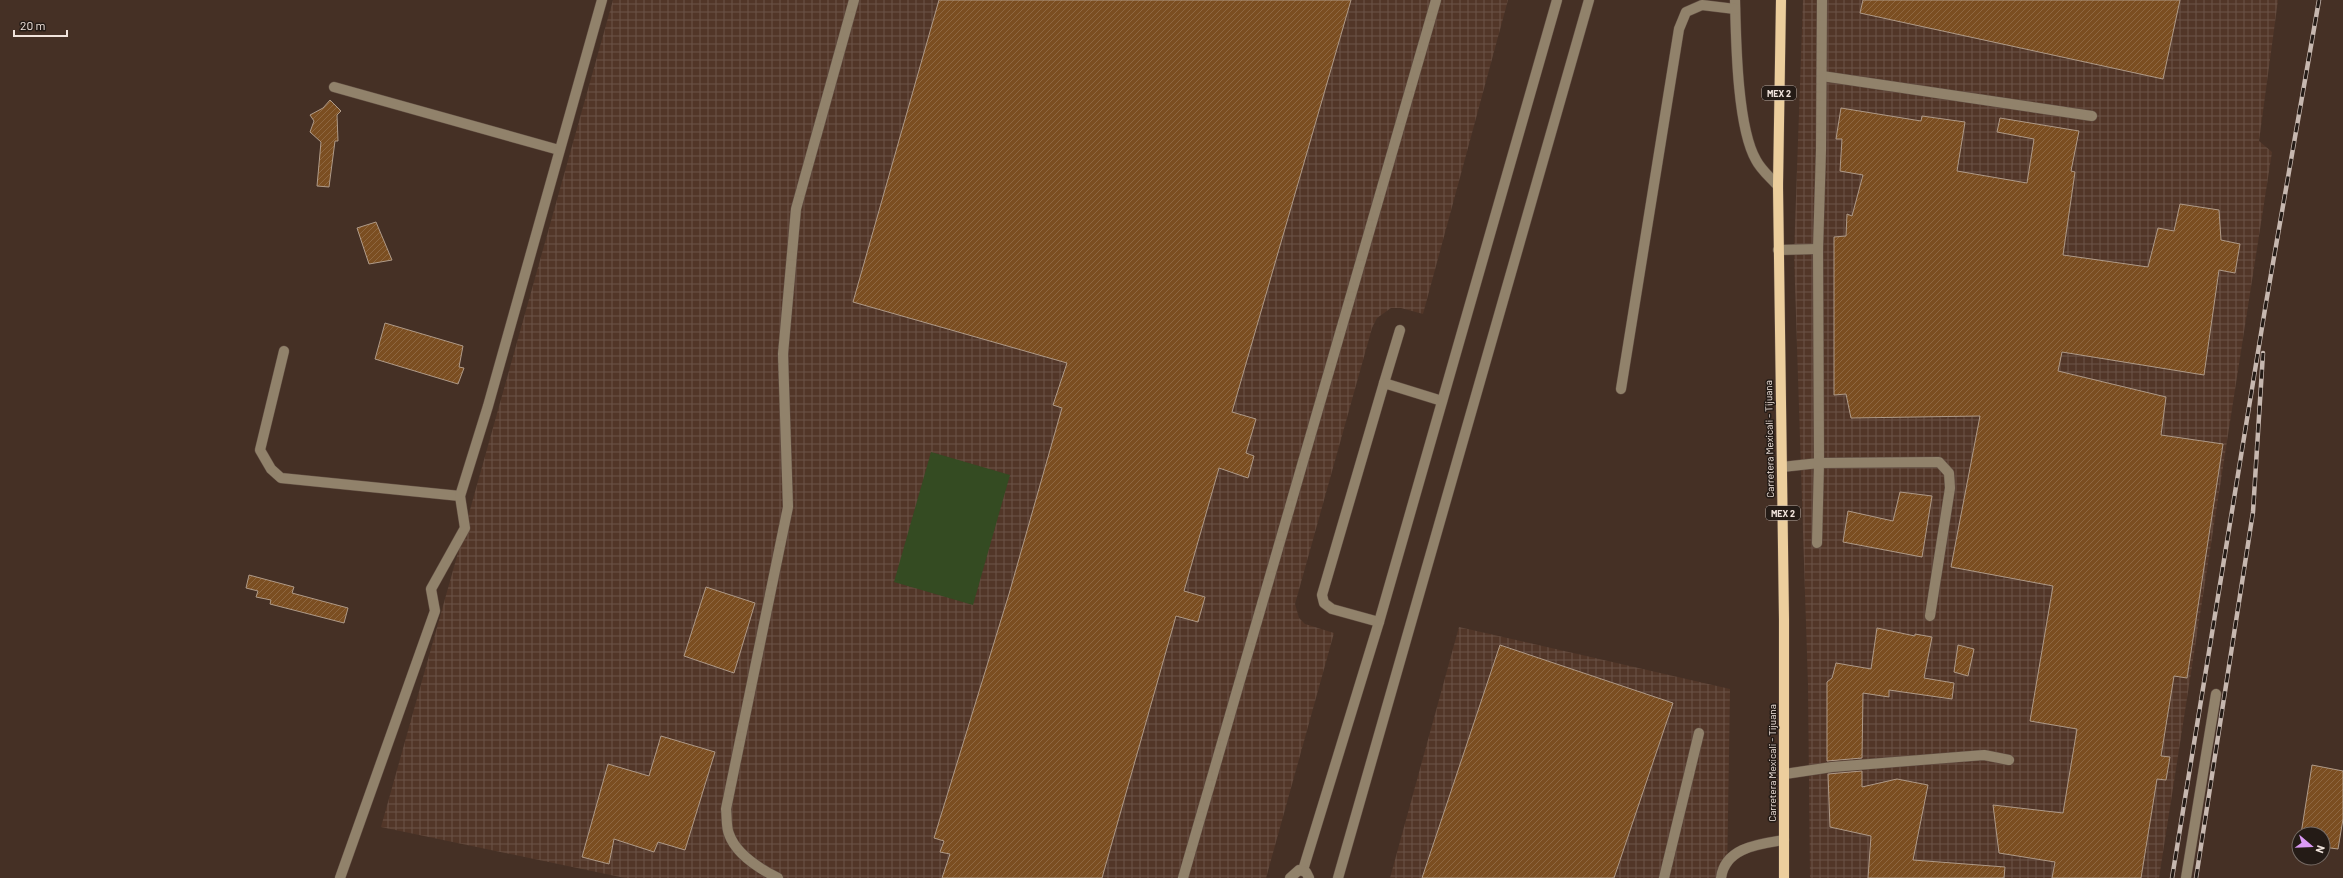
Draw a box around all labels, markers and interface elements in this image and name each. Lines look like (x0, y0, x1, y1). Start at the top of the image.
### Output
scale bar (14, 12, 67, 38)
text: 20 m (20, 18, 46, 32)
road number: MEX 2 (1762, 86, 1796, 100)
street label: Carretera Mexicali - Tijuana (1762, 380, 1776, 498)
road number: MEX 2 (1766, 506, 1800, 520)
street label: Carretera Mexicali - Tijuana (1766, 704, 1778, 822)
north arrow (2291, 826, 2331, 866)
text: N (2314, 844, 2328, 855)

